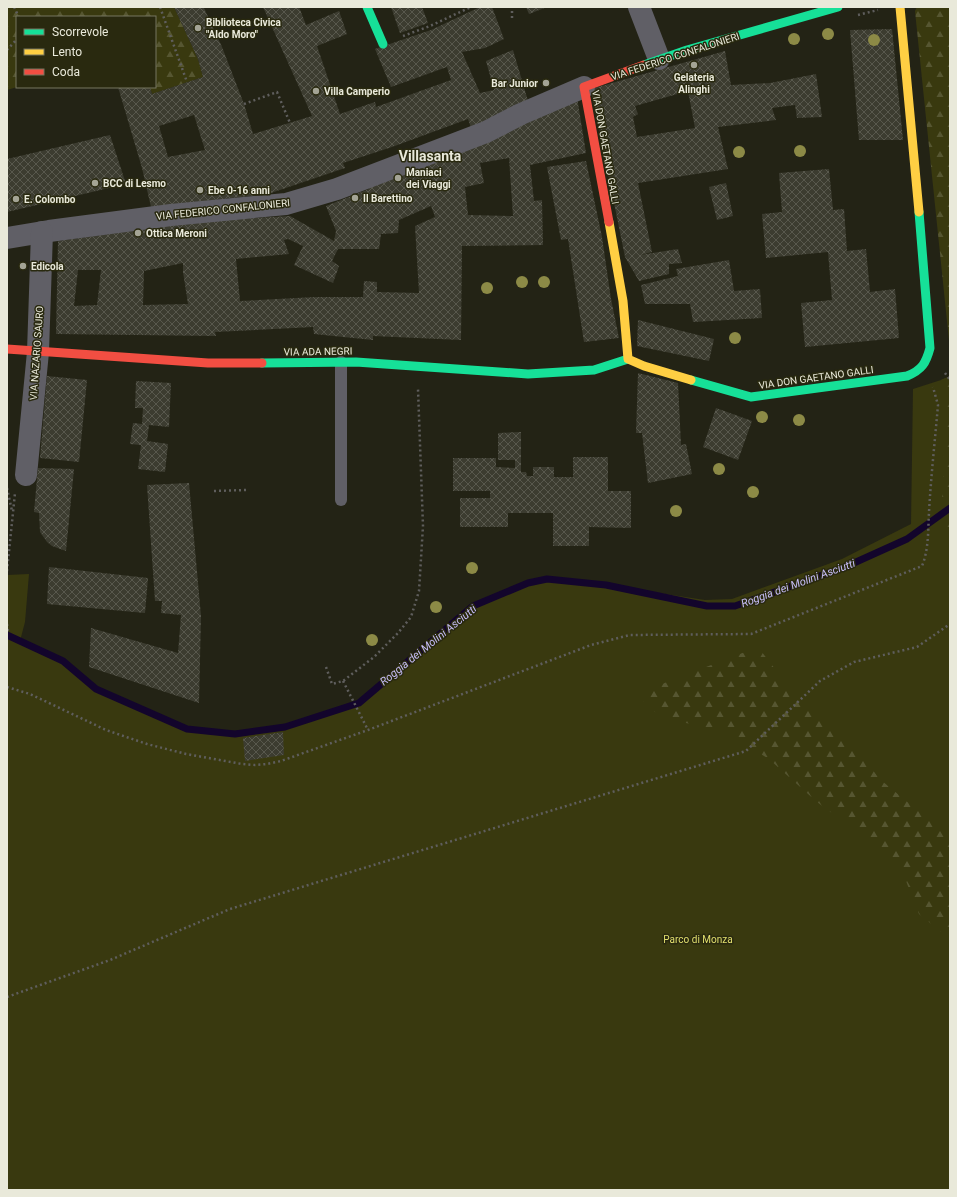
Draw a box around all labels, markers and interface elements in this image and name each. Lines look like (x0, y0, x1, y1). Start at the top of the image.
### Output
legend (16, 16, 156, 88)
place label: Biblioteca Civica "Aldo Moro" (206, 17, 282, 40)
marker: Biblioteca Civica "Aldo Moro" (193, 23, 203, 33)
text: Scorrevole (52, 25, 108, 39)
street label: VIA FEDERICO CONFALONIERI (609, 30, 741, 82)
text: Lento (52, 45, 82, 59)
marker: Gelateria Alinghi (689, 60, 699, 70)
text: Coda (52, 65, 80, 79)
place label: Gelateria Alinghi (674, 72, 715, 95)
place label: Bar Junior (491, 78, 538, 89)
marker: Bar Junior (541, 78, 551, 88)
marker: Villa Camperio (311, 86, 321, 96)
place label: Villa Camperio (324, 86, 390, 97)
street label: VIA DON GAETANO GALLI (590, 89, 621, 205)
district label: Villasanta (399, 148, 462, 164)
place label: Maniaci dei Viaggi (406, 167, 451, 190)
marker: Maniaci dei Viaggi (393, 173, 403, 183)
marker: BCC di Lesmo (90, 178, 100, 188)
place label: BCC di Lesmo (103, 178, 166, 189)
marker: Ebe 0-16 anni (195, 185, 205, 195)
place label: Ebe 0-16 anni (208, 185, 270, 196)
marker: Il Barettino (350, 193, 360, 203)
place label: Il Barettino (363, 193, 413, 204)
marker: E. Colombo (11, 194, 21, 204)
place label: E. Colombo (24, 194, 76, 205)
street label: VIA FEDERICO CONFALONIERI (156, 197, 291, 222)
marker: Ottica Meroni (133, 228, 143, 238)
place label: Ottica Meroni (146, 228, 207, 239)
marker: Edicola (18, 261, 28, 271)
place label: Edicola (31, 261, 64, 272)
street label: VIA NAZARIO SAURO (28, 305, 45, 401)
street label: VIA ADA NEGRI (284, 345, 352, 358)
street label: VIA DON GAETANO GALLI (758, 364, 874, 391)
water label: Roggia dei Molini Asciutti (739, 557, 857, 610)
water label: Roggia dei Molini Asciutti (377, 602, 480, 688)
park label: Parco di Monza (663, 934, 733, 945)

